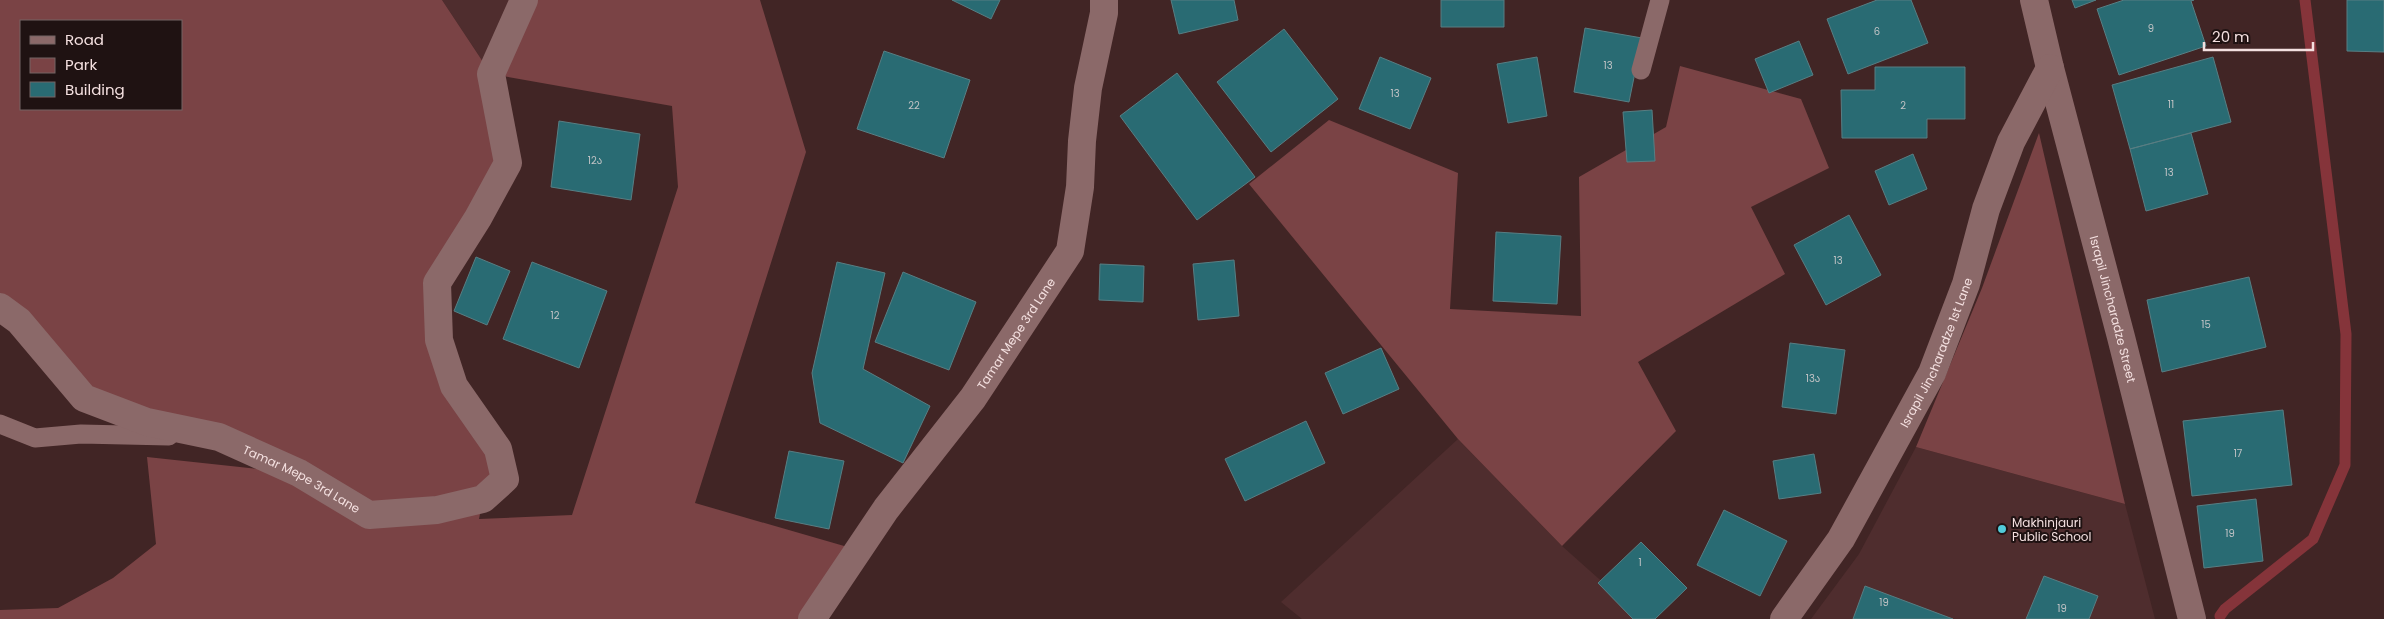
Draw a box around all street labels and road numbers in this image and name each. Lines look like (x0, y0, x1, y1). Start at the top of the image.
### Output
street label: Israpil Jincharadze Street (2086, 234, 2141, 384)
street label: Tamar Mepe 3rd Lane (973, 274, 1059, 393)
street label: Israpil Jincharadze 1st Lane (1895, 276, 1976, 430)
street label: Tamar Mepe 3rd Lane (240, 440, 364, 516)

